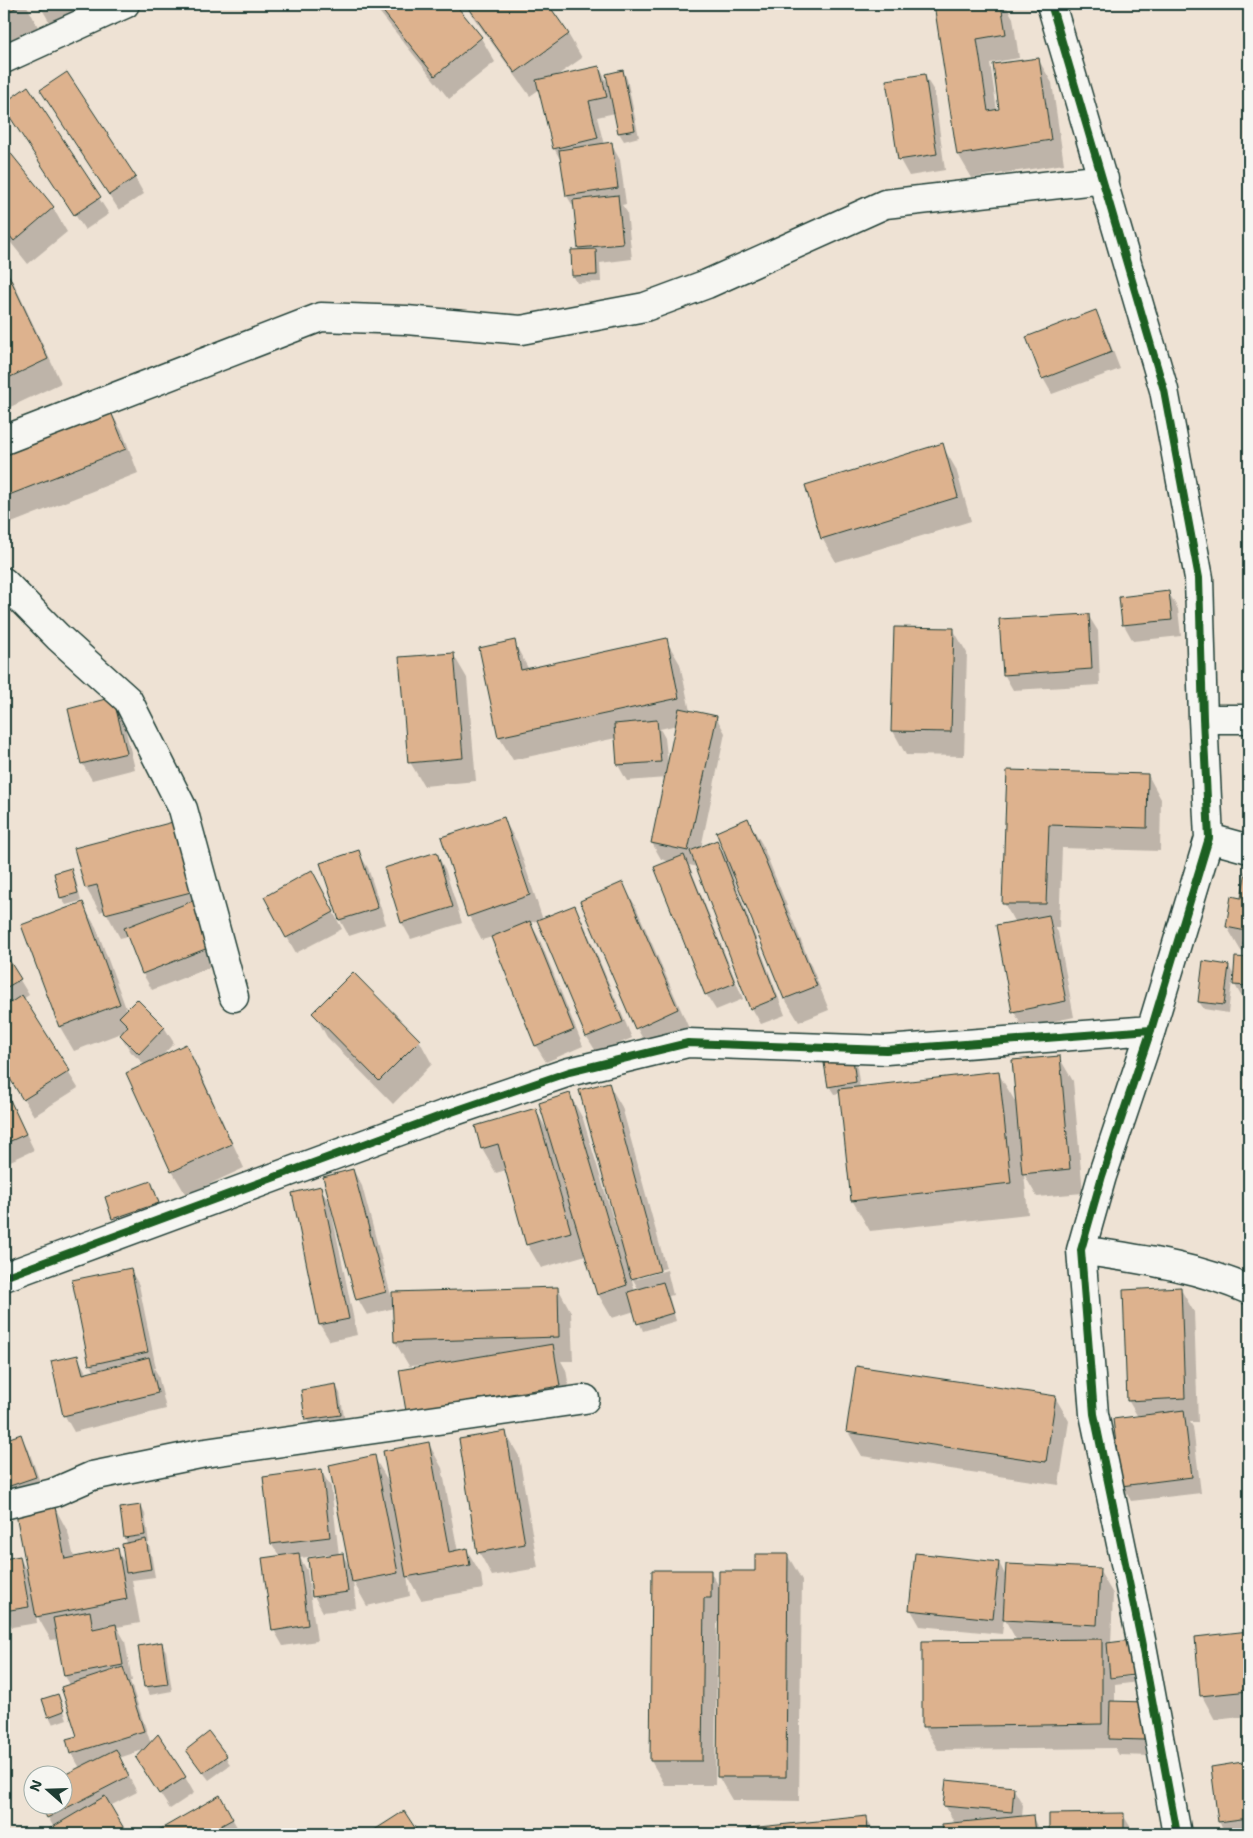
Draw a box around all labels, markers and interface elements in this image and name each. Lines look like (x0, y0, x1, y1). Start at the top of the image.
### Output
north arrow (22, 1766, 72, 1816)
text: N (25, 1777, 46, 1794)

